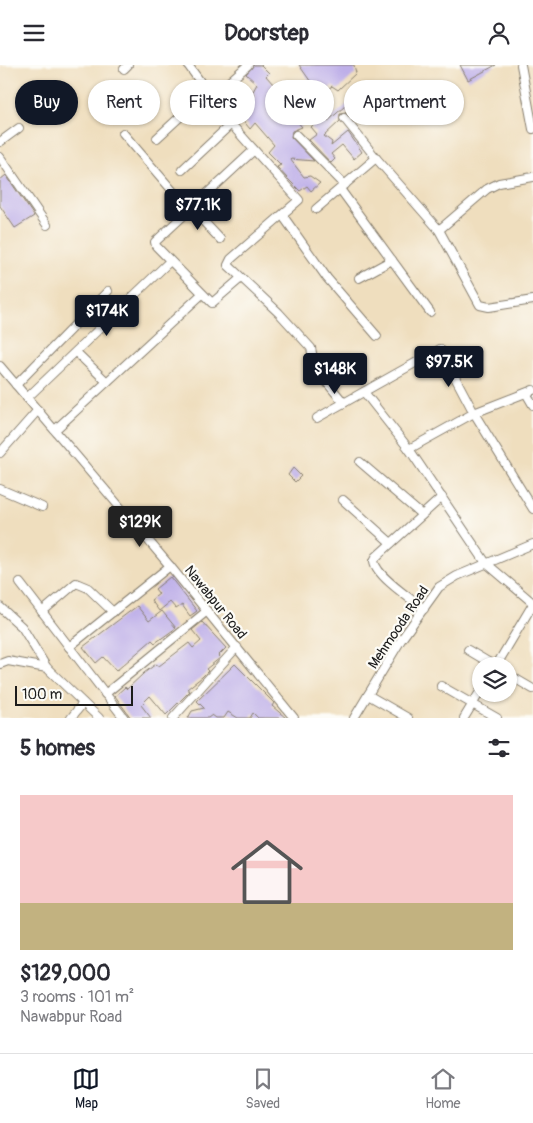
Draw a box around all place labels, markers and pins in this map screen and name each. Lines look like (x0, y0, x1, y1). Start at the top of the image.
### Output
pin: $77.1K (157, 189, 239, 231)
pin: $174K (72, 295, 142, 337)
pin: $97.5K (408, 345, 490, 388)
pin: $148K (300, 353, 370, 395)
pin: $129K (105, 505, 175, 548)

